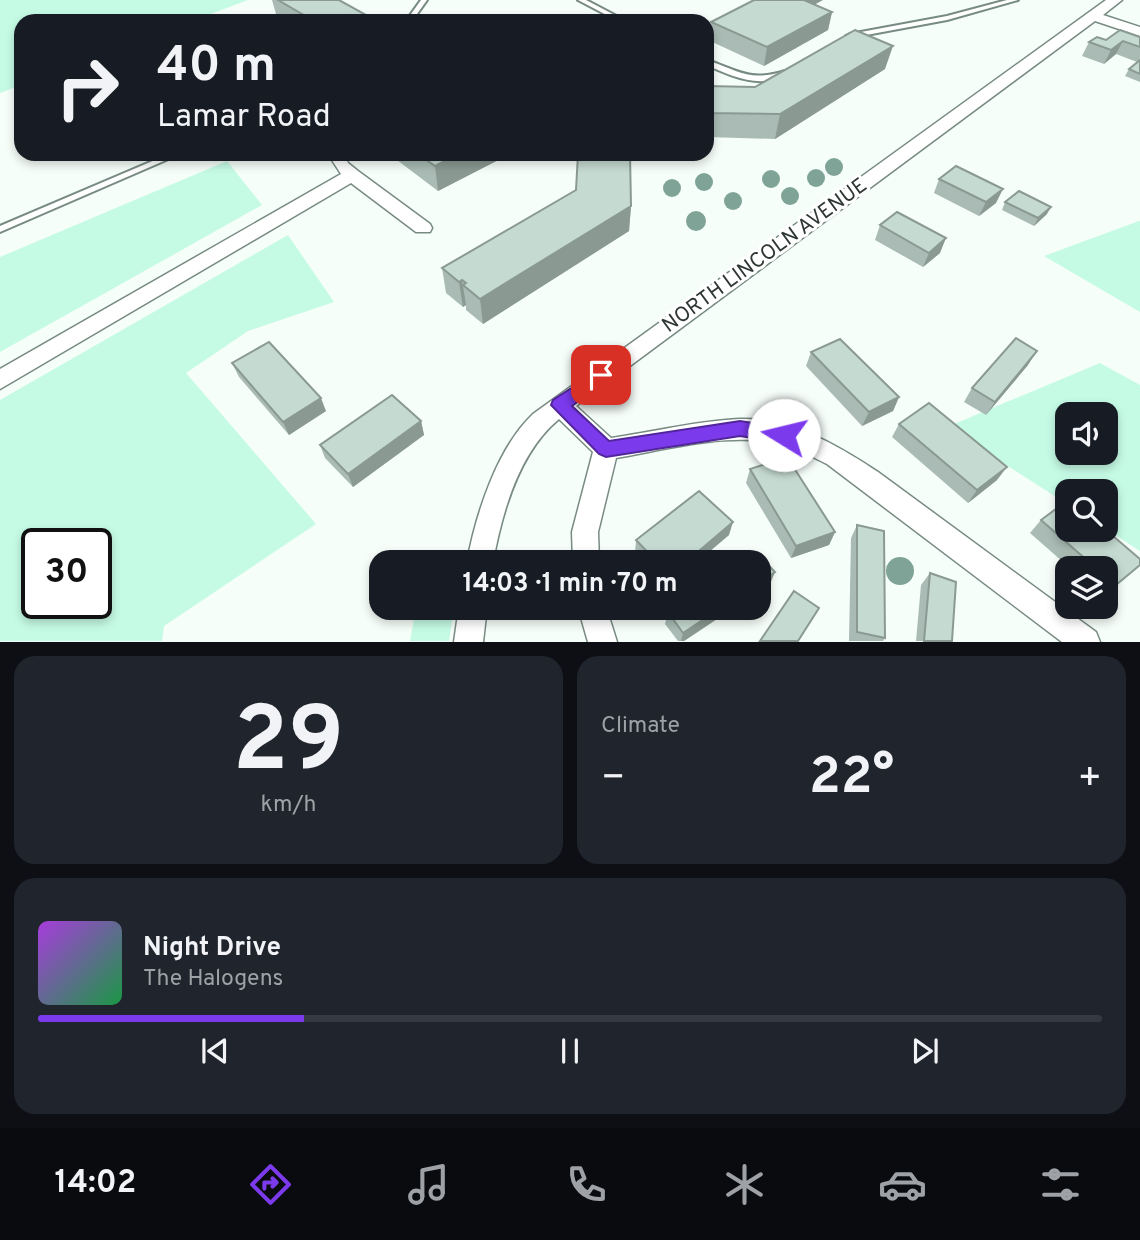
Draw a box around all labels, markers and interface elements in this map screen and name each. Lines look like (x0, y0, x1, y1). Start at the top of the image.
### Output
text: 40 m (157, 37, 276, 99)
icon: right (42, 42, 133, 133)
text: Lamar Road (157, 98, 331, 138)
street label: NORTH LINCOLN AVENUE (657, 172, 873, 340)
pin (571, 345, 631, 405)
icon: arrive (582, 356, 620, 394)
position arrow (747, 398, 821, 472)
map controls (1055, 402, 1118, 619)
button: sound (1055, 402, 1118, 465)
button: search (1055, 479, 1118, 542)
speed limit sign: 30 (21, 528, 112, 619)
button: layers (1055, 556, 1118, 619)
text: 14:03 · 1 min · 70 m (463, 568, 677, 601)
text: 29 (233, 688, 344, 803)
text: Climate (601, 712, 680, 741)
text: 22° (809, 746, 894, 812)
text: − (601, 755, 626, 804)
text: + (1077, 755, 1102, 804)
text: km/h (261, 791, 316, 820)
text: Night Drive (143, 932, 281, 965)
text: The Halogens (143, 965, 283, 994)
icon: previous (196, 1032, 234, 1070)
icon: pause (551, 1032, 589, 1070)
icon: next (906, 1032, 944, 1070)
icon: directions (246, 1160, 295, 1209)
icon: music (404, 1160, 453, 1209)
icon: phone (562, 1160, 611, 1209)
icon: climate (720, 1160, 769, 1209)
icon: car (878, 1160, 927, 1209)
icon: filters (1036, 1160, 1085, 1209)
text: 14:02 (55, 1164, 136, 1204)

